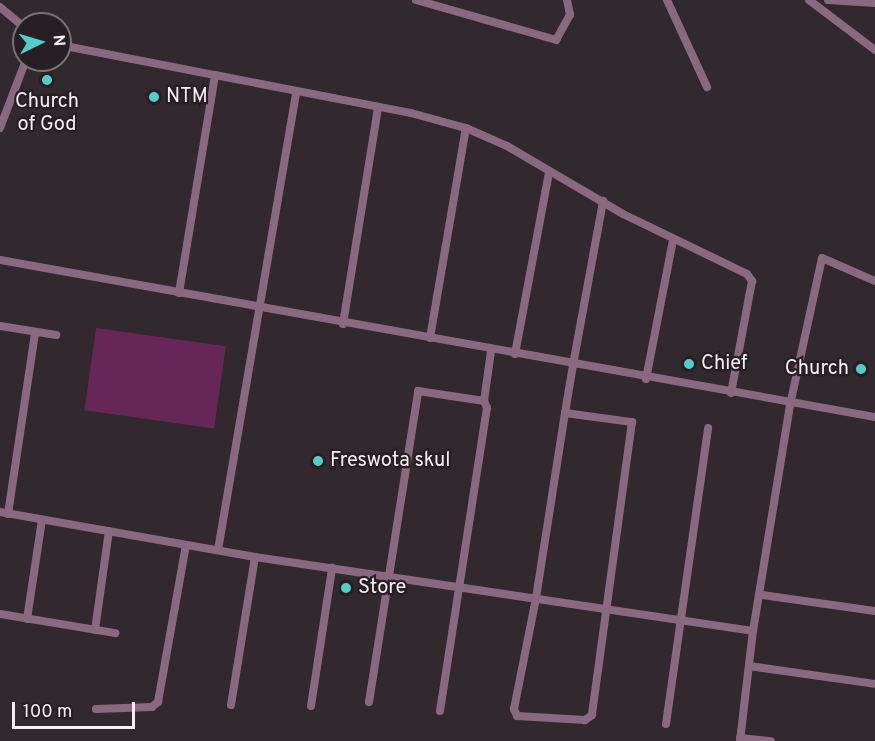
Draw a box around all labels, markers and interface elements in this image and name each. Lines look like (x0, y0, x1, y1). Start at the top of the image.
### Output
north arrow (12, 12, 72, 72)
text: N (47, 34, 68, 47)
marker: Church of God (40, 73, 54, 87)
place label: NTM (166, 85, 208, 109)
place label: Church of God (15, 90, 79, 137)
marker: NTM (147, 90, 161, 104)
place label: Chief (701, 352, 747, 376)
marker: Chief (682, 357, 696, 371)
place label: Church (785, 357, 849, 381)
marker: Church (854, 362, 868, 376)
place label: Freswota skul (330, 449, 451, 473)
marker: Freswota skul (311, 454, 325, 468)
place label: Store (358, 576, 406, 600)
marker: Store (339, 581, 353, 595)
scale bar (15, 690, 138, 728)
text: 100 m (23, 701, 72, 724)

